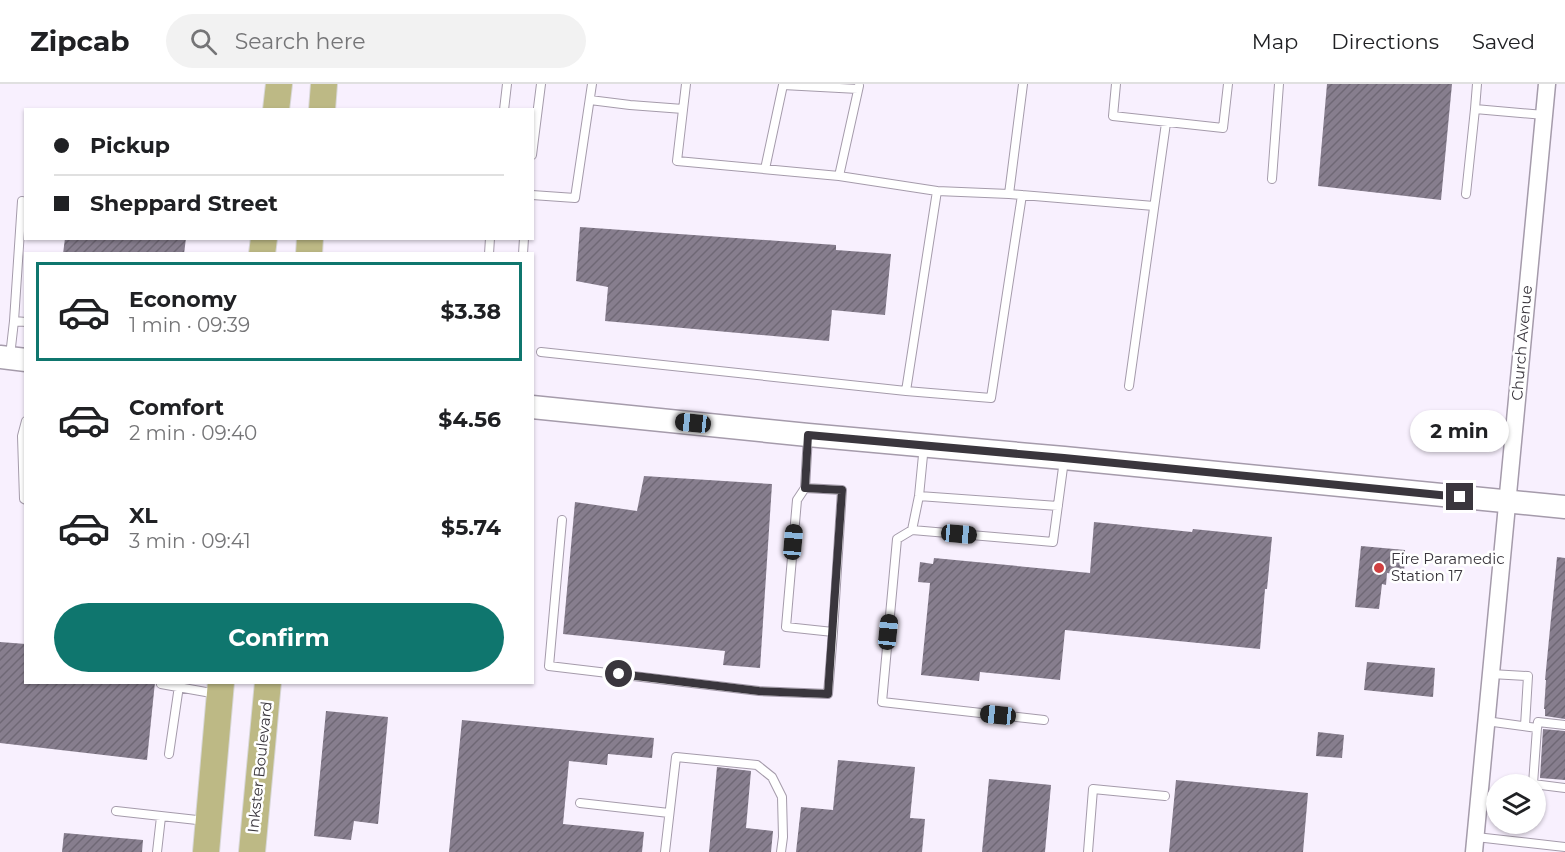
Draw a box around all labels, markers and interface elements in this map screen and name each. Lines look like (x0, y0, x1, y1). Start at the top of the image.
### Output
search box (166, 14, 586, 68)
text: Zipcab (30, 24, 130, 58)
icon: search (187, 25, 220, 58)
text: Search here (235, 28, 366, 55)
text: Map (1252, 29, 1298, 54)
text: Directions (1331, 29, 1439, 54)
text: Saved (1472, 29, 1535, 54)
text: Pickup (90, 132, 170, 159)
text: Sheppard Street (90, 190, 278, 217)
icon: car (57, 285, 111, 339)
street label: Church Avenue (1507, 285, 1536, 401)
text: Economy (129, 286, 237, 313)
text: $3.38 (440, 298, 501, 325)
text: 1 min · 09:39 (129, 313, 250, 337)
icon: car (57, 393, 111, 447)
text: Comfort (129, 394, 224, 421)
text: $4.56 (438, 406, 501, 433)
callout: 2 min (1410, 410, 1510, 452)
car (674, 412, 712, 434)
text: 2 min (1430, 419, 1489, 443)
text: 2 min · 09:40 (129, 421, 257, 445)
route end (1446, 483, 1473, 510)
icon: car (57, 501, 111, 555)
text: XL (129, 502, 158, 529)
text: $5.74 (441, 514, 501, 541)
car (782, 523, 804, 561)
car (940, 523, 978, 545)
text: 3 min · 09:41 (129, 529, 251, 553)
place label: Fire Paramedic Station 17 (1391, 549, 1505, 585)
marker: Fire Paramedic Station 17 (1372, 561, 1386, 575)
button: Confirm (54, 603, 504, 672)
car (877, 613, 899, 651)
route start (605, 660, 632, 687)
street label: Inkster Boulevard (243, 700, 276, 834)
car (979, 704, 1017, 726)
map controls (1486, 774, 1546, 834)
button: layers (1486, 774, 1546, 834)

